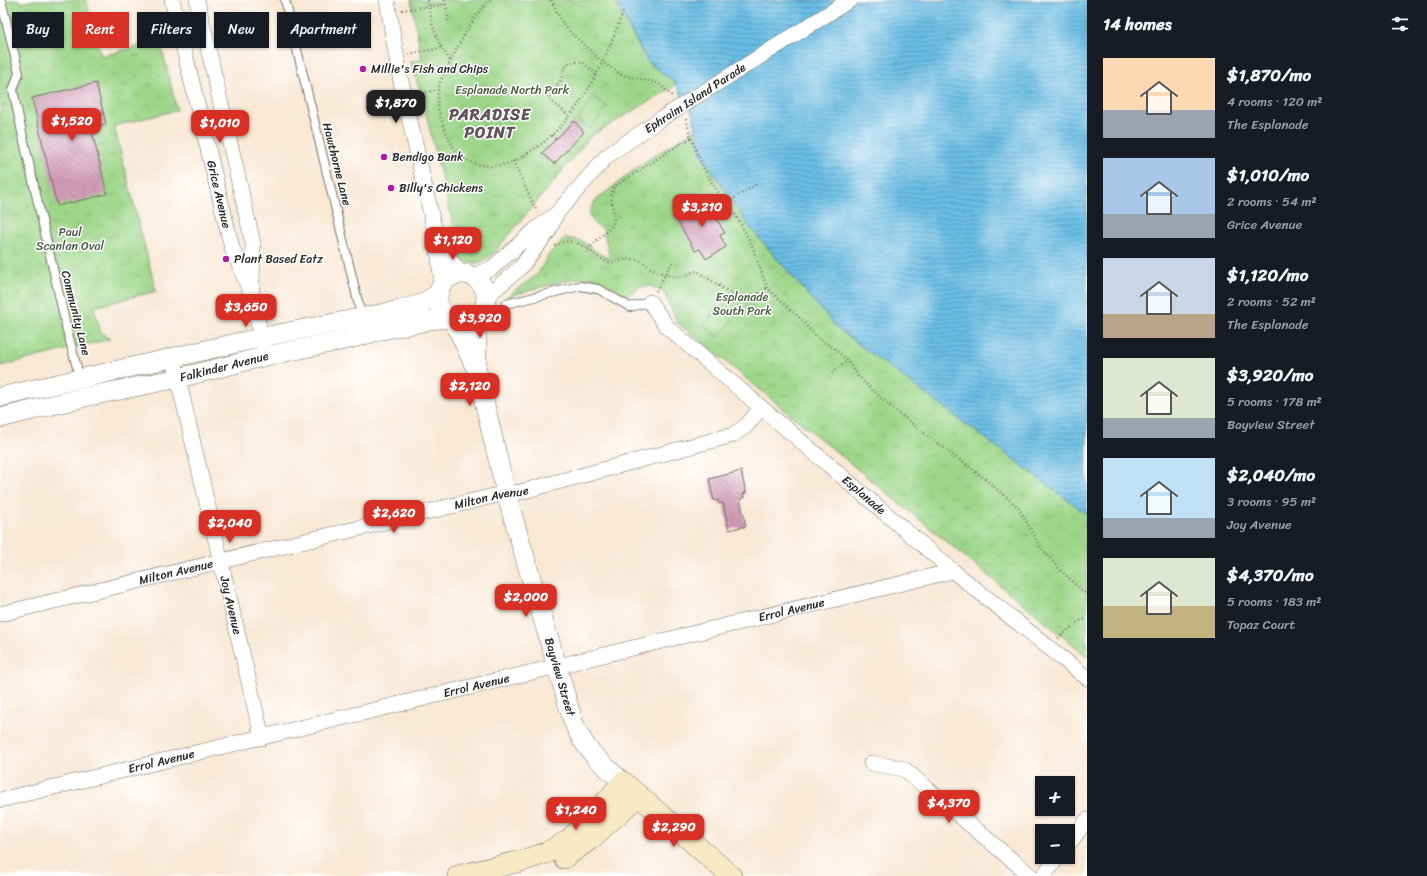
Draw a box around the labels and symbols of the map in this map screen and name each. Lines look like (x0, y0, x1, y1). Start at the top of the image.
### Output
street label: Ephraim Island Parade (640, 57, 751, 139)
place label: Millie's Fish and Chips (371, 58, 489, 80)
marker: Millie's Fish and Chips (358, 64, 368, 74)
park label: Esplanade North Park (455, 79, 570, 101)
pin: $1,870 (363, 90, 429, 124)
district label: PARADISE POINT (449, 100, 531, 147)
pin: $1,520 (39, 108, 105, 142)
pin: $1,010 (187, 110, 253, 144)
street label: Hawthorne Lane (316, 120, 358, 208)
place label: Bendigo Bank (392, 146, 464, 168)
marker: Bendigo Bank (379, 152, 389, 162)
street label: Grice Avenue (200, 158, 238, 231)
place label: Billy's Chickens (399, 177, 483, 199)
marker: Billy's Chickens (386, 183, 396, 193)
pin: $3,210 (669, 194, 735, 228)
park label: Paul Scanlan Oval (36, 221, 104, 257)
pin: $1,120 (420, 227, 486, 261)
place label: Plant Based Eatz (234, 248, 323, 270)
marker: Plant Based Eatz (221, 254, 231, 264)
street label: Community Lane (55, 268, 97, 358)
park label: Esplanade South Park (712, 286, 772, 322)
pin: $3,650 (213, 294, 279, 328)
pin: $3,920 (447, 305, 513, 339)
street label: Falkinder Avenue (177, 345, 271, 388)
pin: $2,120 (437, 373, 503, 407)
street label: Esplanade (837, 470, 891, 521)
street label: Milton Avenue (452, 479, 531, 516)
pin: $2,620 (361, 500, 427, 534)
pin: $2,040 (197, 510, 263, 544)
street label: Milton Avenue (137, 552, 215, 591)
street label: Joy Avenue (213, 573, 249, 637)
pin: $2,000 (493, 584, 559, 618)
street label: Errol Avenue (756, 591, 827, 628)
street label: Bayview Street (538, 635, 582, 720)
street label: Errol Avenue (441, 667, 512, 704)
street label: Errol Avenue (126, 743, 197, 780)
pin: $4,370 (916, 790, 982, 824)
pin: $1,240 (543, 797, 609, 831)
pin: $2,290 (641, 814, 707, 848)

